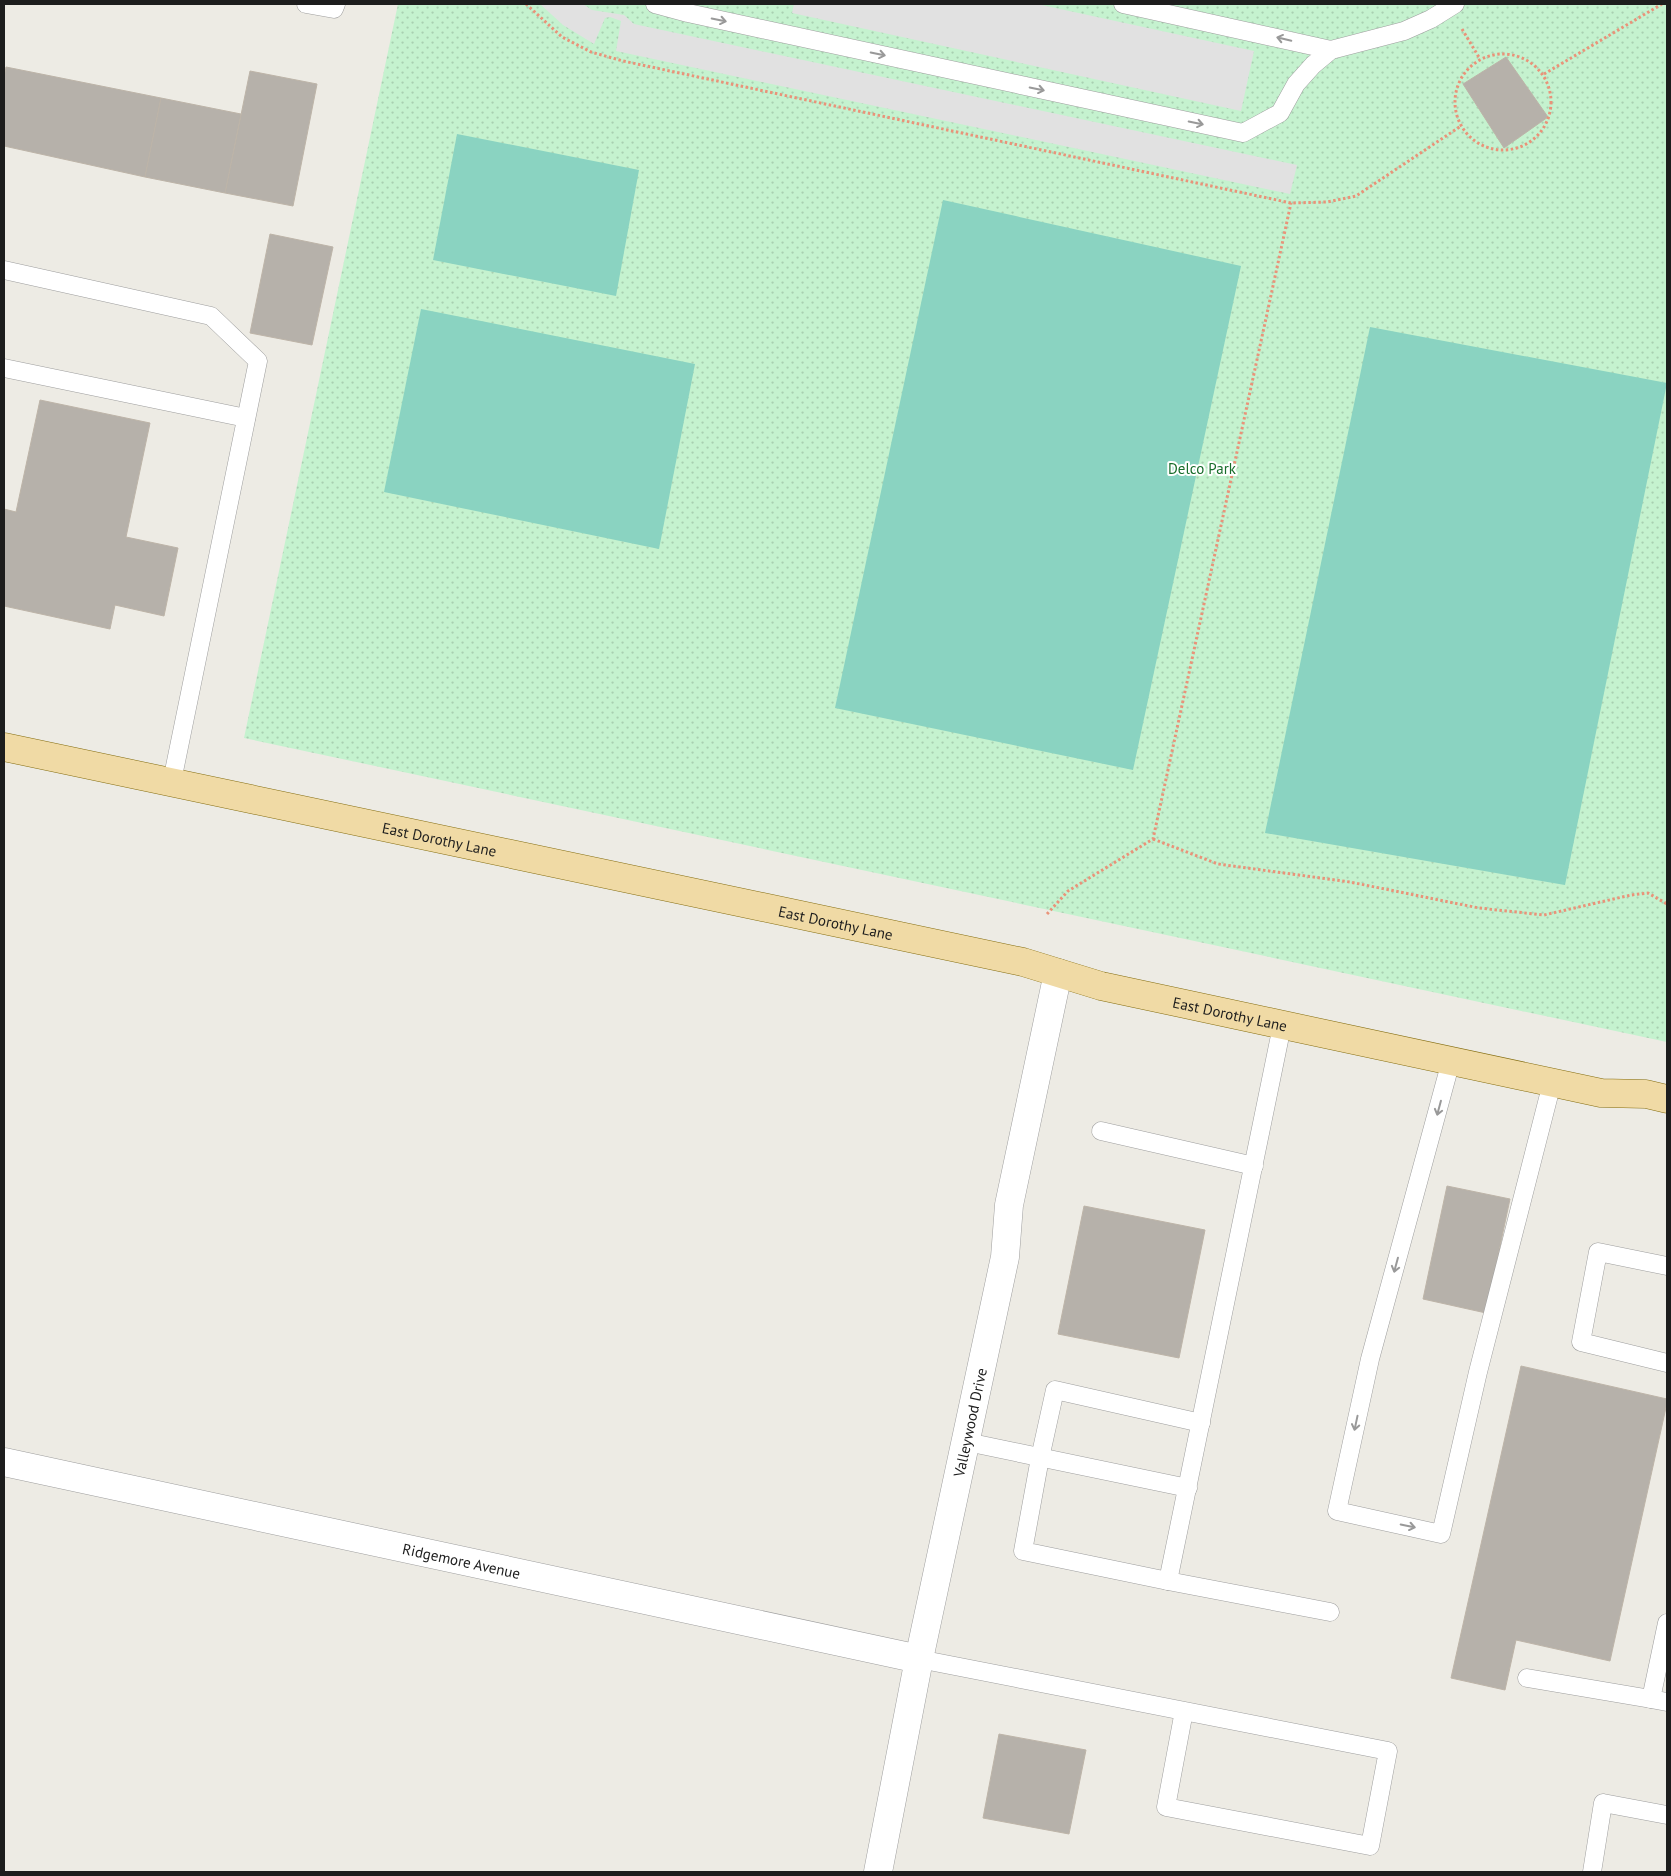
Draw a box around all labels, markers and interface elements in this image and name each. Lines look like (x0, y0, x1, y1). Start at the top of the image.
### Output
one-way arrow (711, 16, 727, 25)
one-way arrow (1276, 34, 1292, 44)
one-way arrow (870, 50, 886, 59)
one-way arrow (1028, 84, 1044, 94)
one-way arrow (1187, 119, 1203, 128)
park label: Delco Park (1168, 459, 1237, 478)
street label: East Dorothy Lane (380, 818, 498, 860)
street label: East Dorothy Lane (777, 901, 895, 944)
street label: East Dorothy Lane (1171, 992, 1289, 1035)
one-way arrow (1433, 1100, 1443, 1116)
one-way arrow (1390, 1257, 1400, 1273)
street label: Valleywood Drive (949, 1366, 991, 1480)
one-way arrow (1351, 1414, 1360, 1430)
one-way arrow (1399, 1522, 1415, 1532)
street label: Ridgemore Avenue (401, 1539, 522, 1582)

